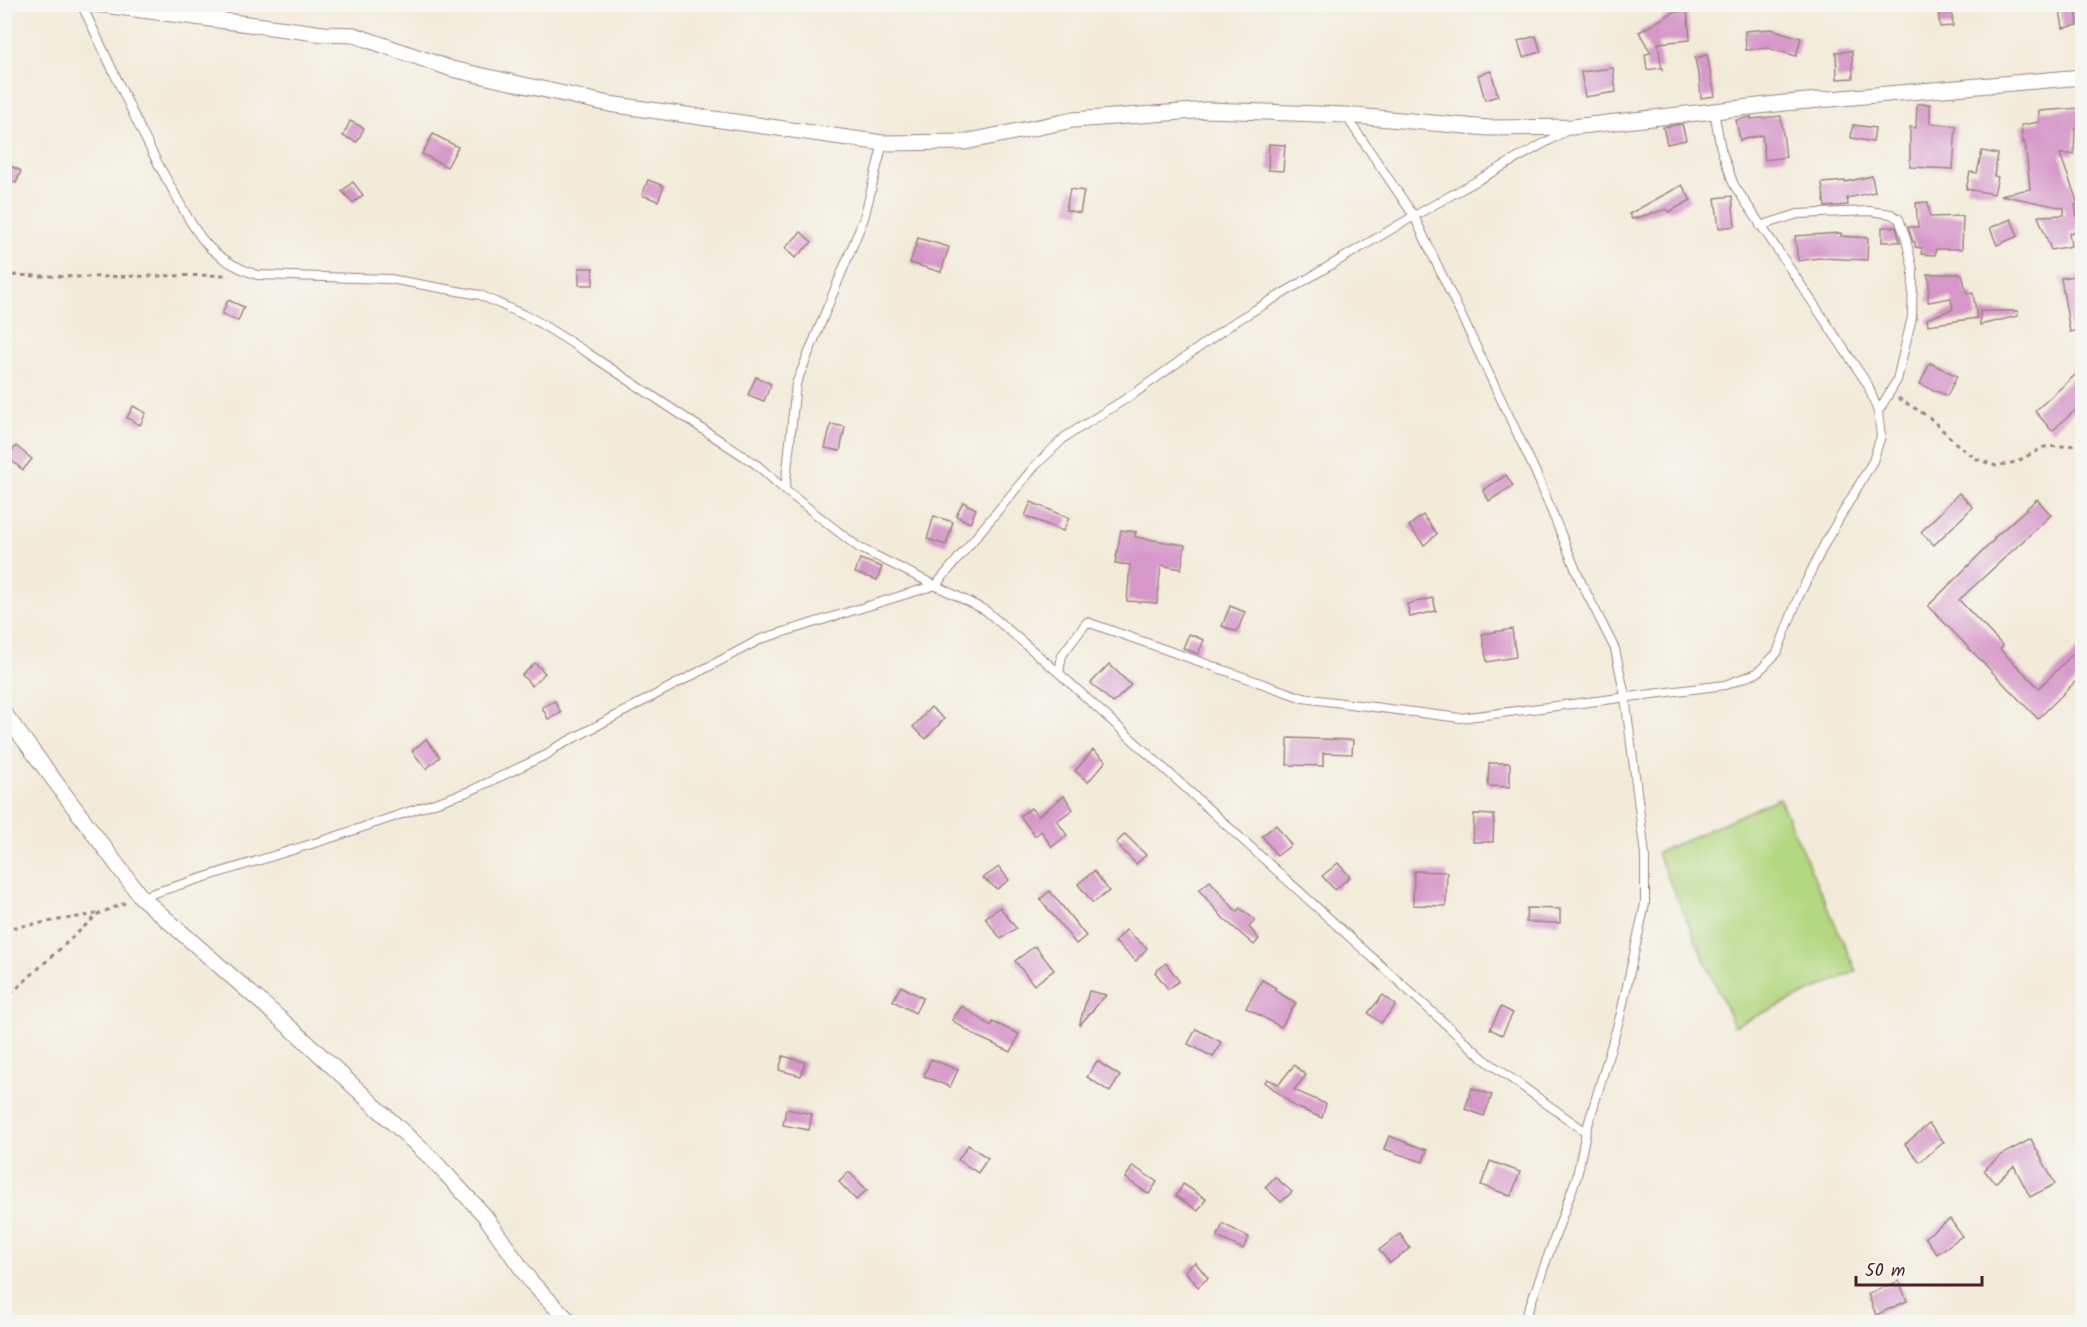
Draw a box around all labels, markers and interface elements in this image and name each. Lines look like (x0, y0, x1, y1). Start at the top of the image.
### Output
scale bar (1856, 1249, 1982, 1287)
text: 50 m (1865, 1257, 1905, 1286)

